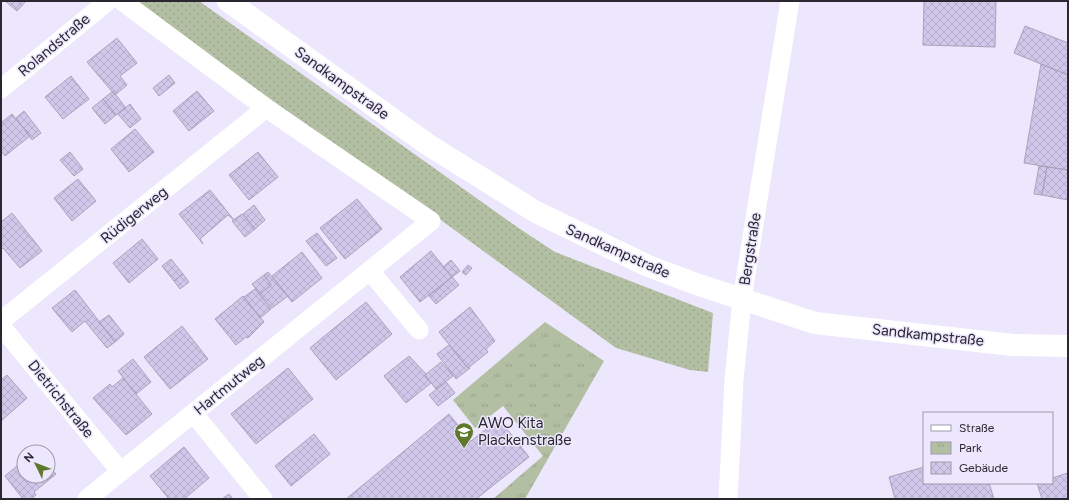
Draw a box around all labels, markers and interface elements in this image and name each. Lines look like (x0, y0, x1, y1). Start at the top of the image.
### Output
street label: Rolandstraße (14, 10, 94, 80)
street label: Sandkampstraße (291, 43, 393, 123)
street label: Rüdigerweg (97, 183, 171, 247)
street label: Bergstraße (735, 211, 765, 287)
street label: Sandkampstraße (563, 220, 673, 282)
street label: Sandkampstraße (871, 320, 985, 350)
street label: Hartmutweg (190, 351, 268, 419)
street label: Dietrichstraße (24, 357, 98, 441)
legend (923, 412, 1053, 484)
place label: AWO Kita Plackenstraße (478, 414, 571, 449)
school or university icon: AWO Kita Plackenstraße (453, 421, 475, 449)
text: Straße (959, 421, 995, 435)
text: Park (959, 441, 982, 455)
north arrow (16, 444, 56, 484)
text: N (21, 450, 37, 465)
text: Gebäude (959, 461, 1009, 475)

